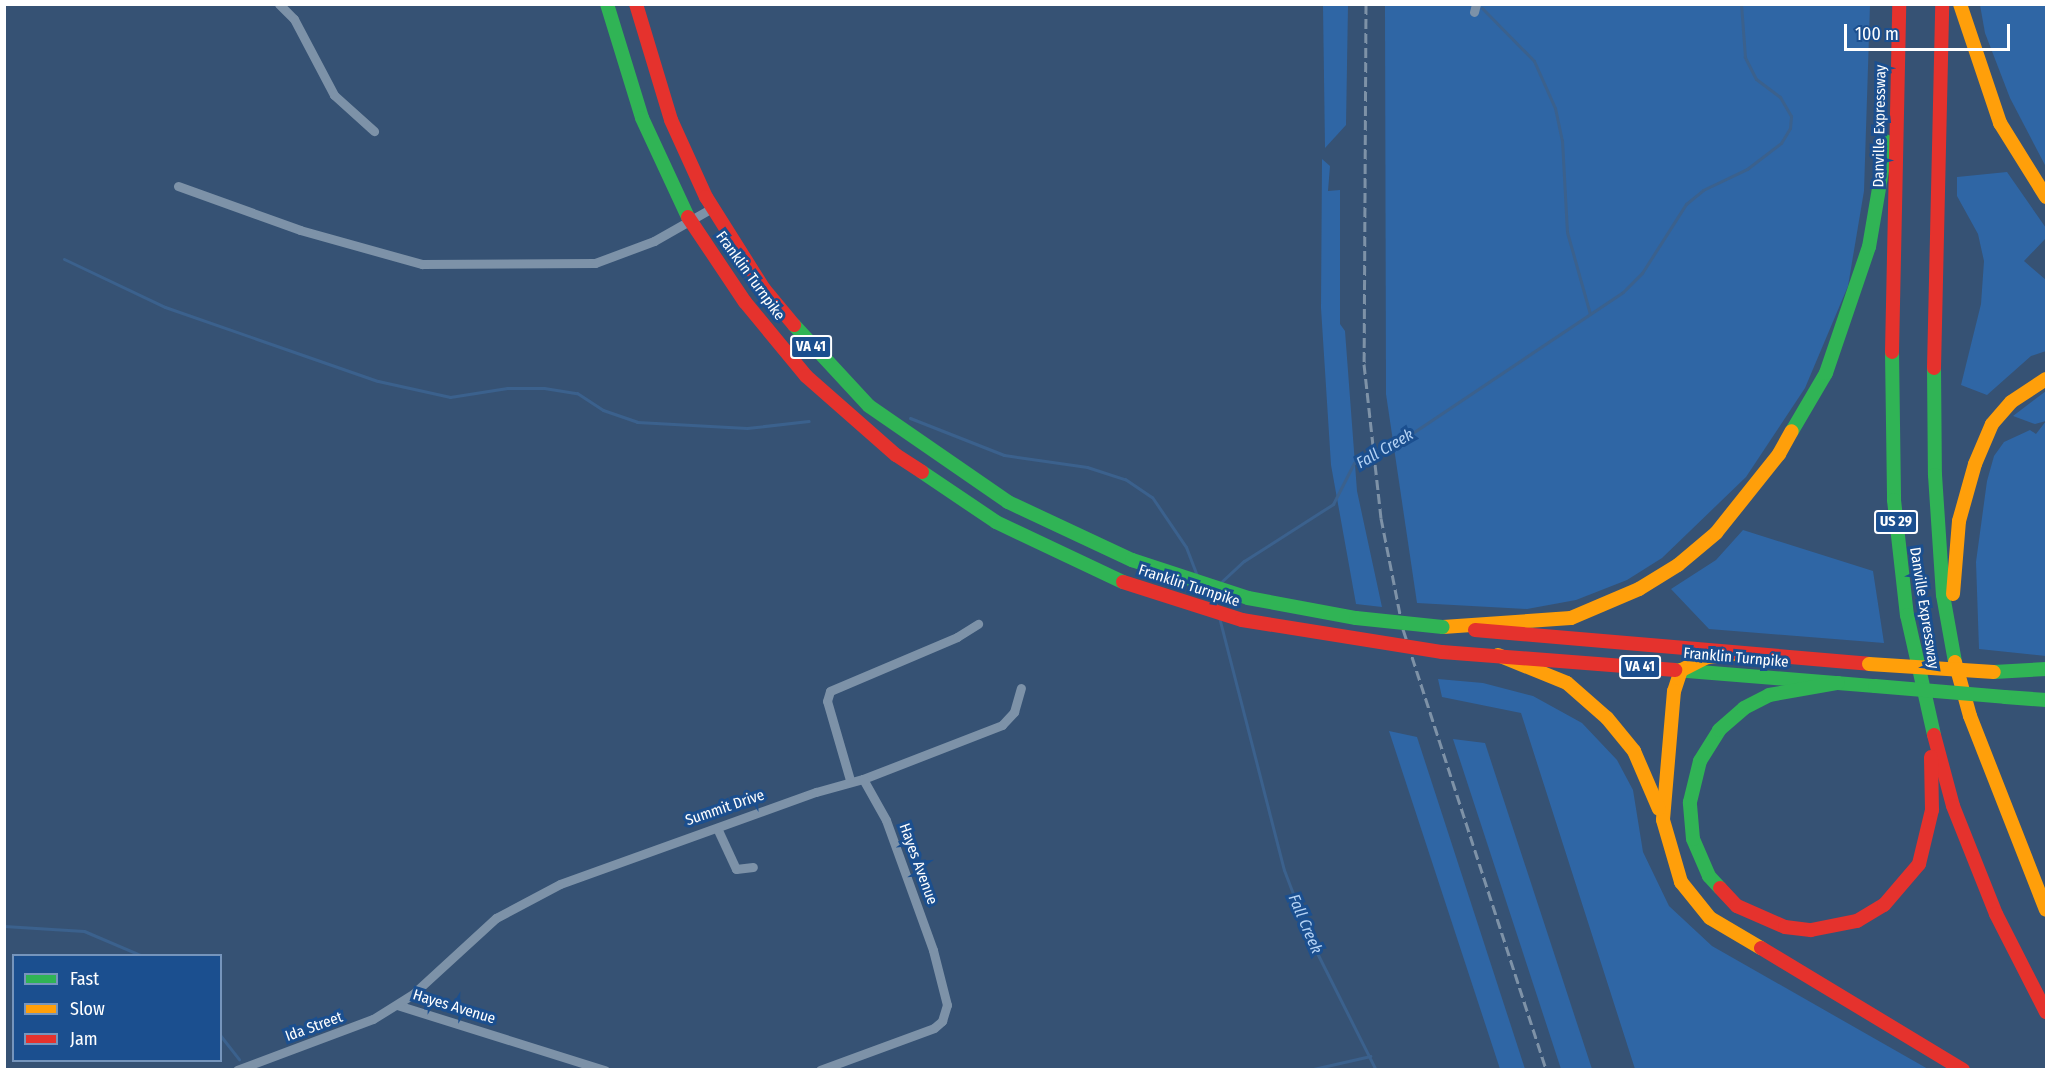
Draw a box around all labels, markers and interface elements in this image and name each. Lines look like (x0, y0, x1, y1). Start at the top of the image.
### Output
scale bar (1847, 12, 2014, 50)
text: 100 m (1855, 23, 1899, 45)
street label: Danville Expressway (1870, 64, 1890, 188)
street label: Franklin Turnpike (712, 228, 788, 324)
road number: VA 41 (790, 336, 832, 358)
water label: Fall Creek (1353, 425, 1417, 473)
road number: US 29 (1874, 511, 1918, 533)
street label: Danville Expressway (1906, 546, 1942, 670)
street label: Franklin Turnpike (1136, 561, 1242, 611)
street label: Franklin Turnpike (1683, 644, 1789, 672)
road number: VA 41 (1619, 656, 1661, 678)
street label: Summit Drive (683, 786, 767, 830)
street label: Hayes Avenue (895, 821, 941, 907)
water label: Fall Creek (1284, 891, 1326, 957)
legend (12, 954, 222, 1062)
text: Fast (70, 968, 99, 990)
street label: Hayes Avenue (411, 986, 497, 1028)
text: Slow (70, 998, 105, 1020)
street label: Ida Street (283, 1008, 345, 1046)
text: Jam (70, 1028, 98, 1050)

